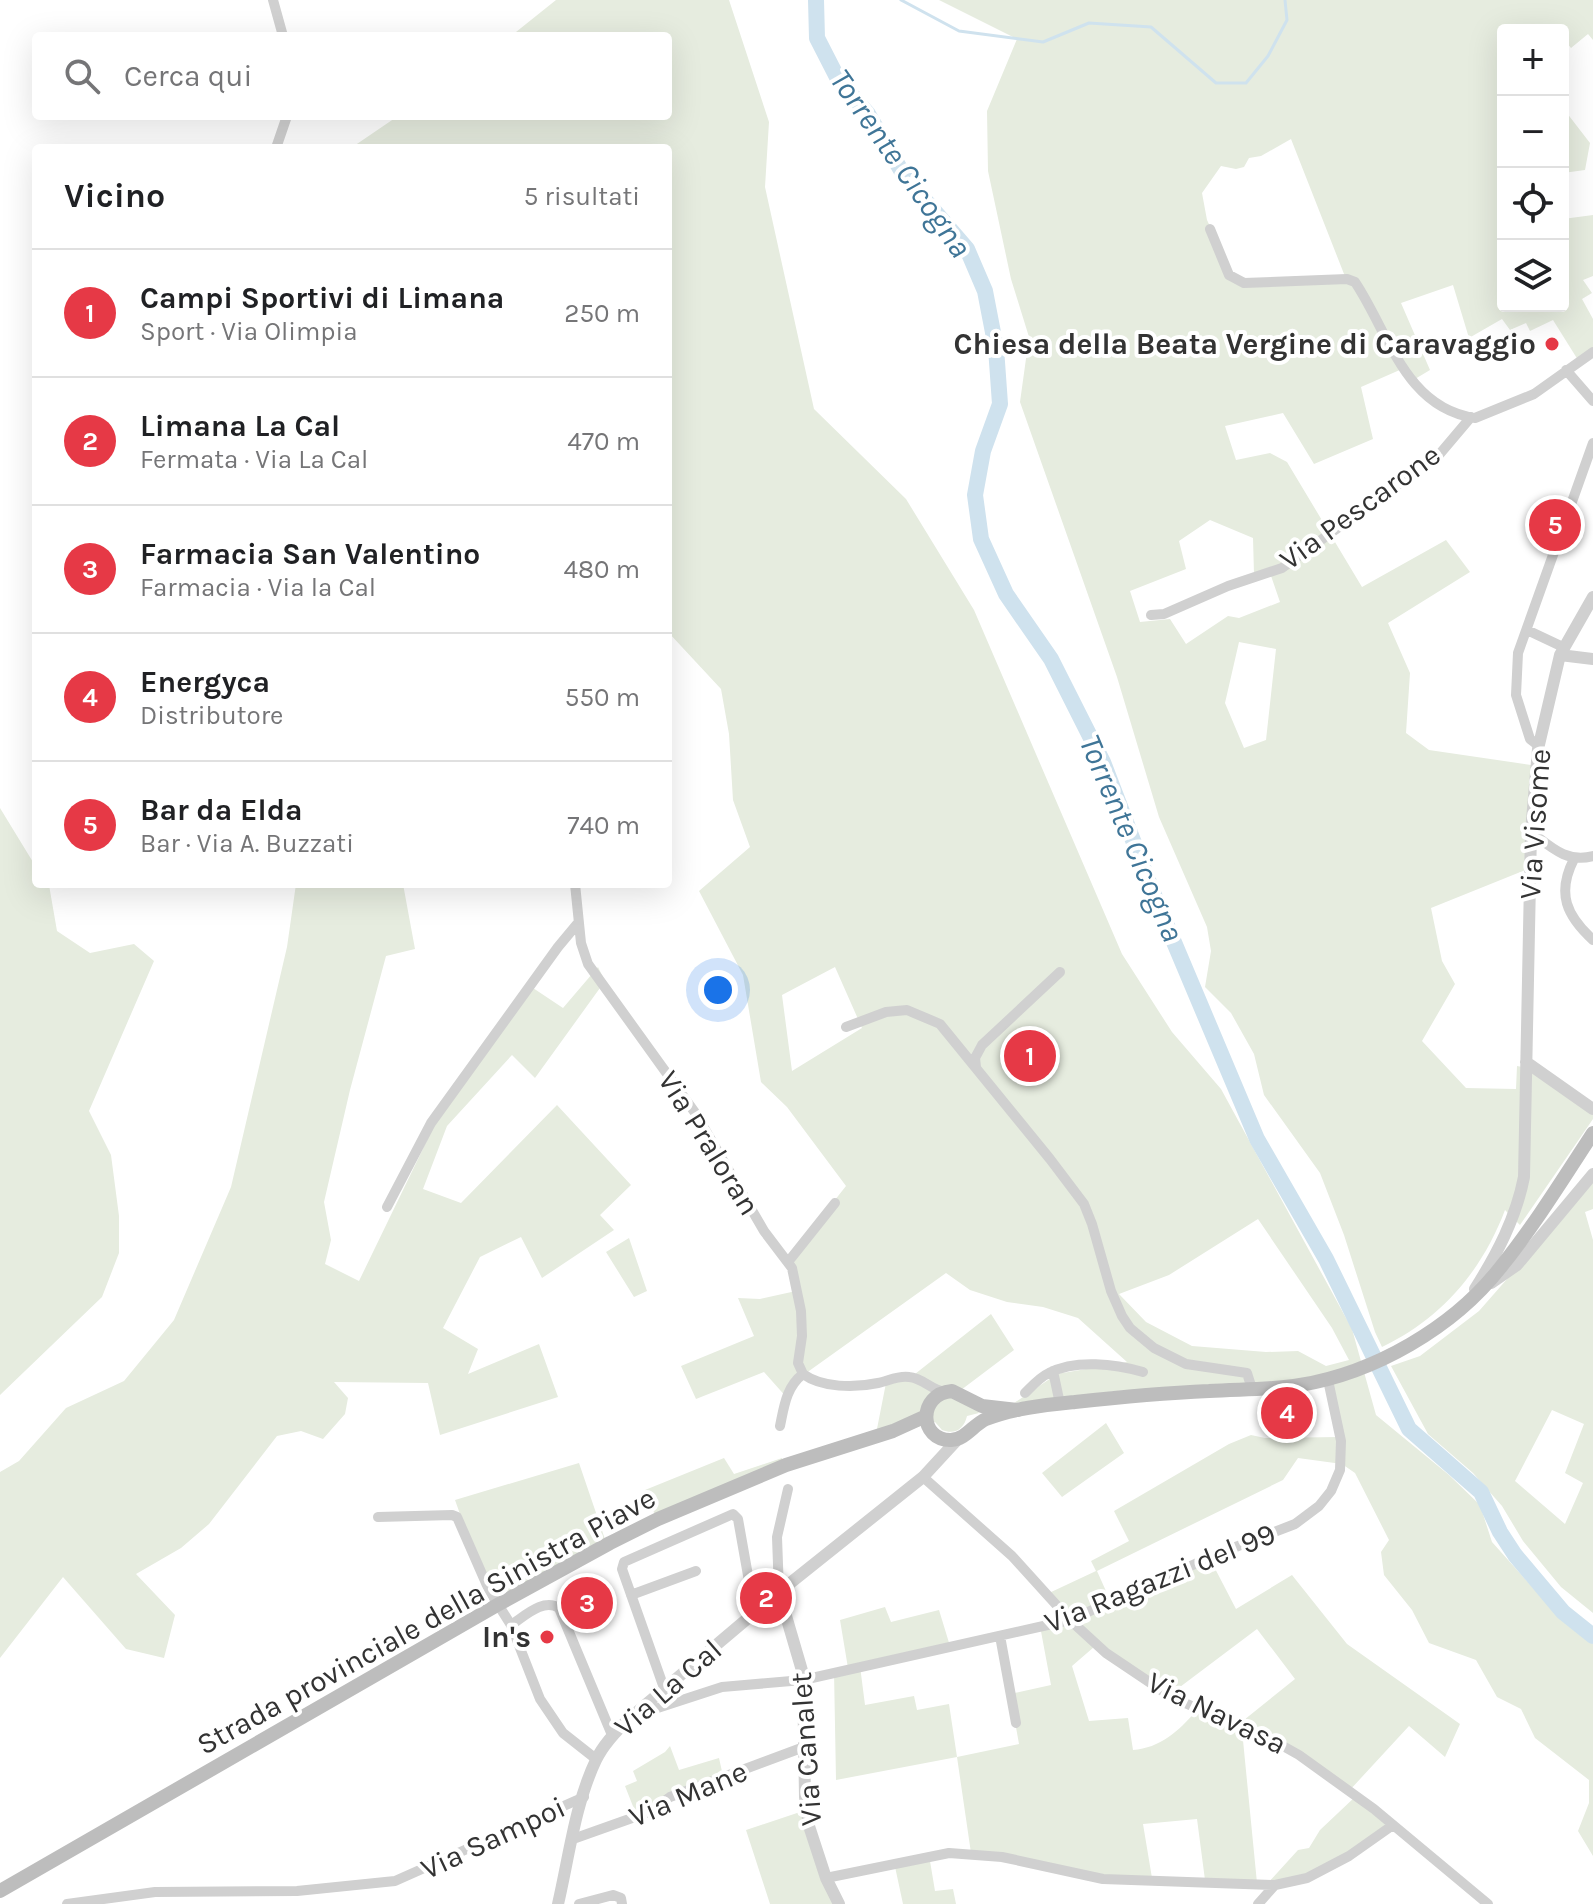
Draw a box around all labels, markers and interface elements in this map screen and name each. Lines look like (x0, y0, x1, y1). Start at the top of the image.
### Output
map controls (1497, 24, 1569, 312)
button: + (1497, 24, 1569, 96)
search box (32, 32, 672, 120)
icon: search (60, 54, 104, 98)
text: Cerca qui (124, 58, 252, 94)
water label: Torrente Cicogna (822, 62, 979, 264)
button: − (1497, 96, 1569, 168)
button: locate (1497, 168, 1569, 240)
text: Vicino (64, 176, 165, 216)
text: 5 risultati (524, 181, 640, 212)
button: layers (1497, 240, 1569, 312)
text: Campi Sportivi di Limana (140, 280, 504, 316)
text: 1 (85, 298, 95, 329)
text: 250 m (564, 298, 640, 329)
text: Sport · Via Olimpia (140, 316, 358, 347)
place label: Chiesa della Beata Vergine di Caravaggio (954, 326, 1536, 362)
marker: Chiesa della Beata Vergine di Caravaggio (1543, 335, 1561, 353)
text: Limana La Cal (140, 408, 340, 444)
text: 2 (82, 426, 98, 457)
text: 470 m (567, 426, 640, 457)
street label: Via Pescarone (1273, 437, 1447, 577)
text: Fermata · Via La Cal (140, 444, 368, 475)
pin: 5 (1529, 495, 1581, 555)
text: Farmacia San Valentino (140, 536, 480, 572)
text: 3 (82, 554, 98, 585)
text: 480 m (564, 554, 640, 585)
text: Farmacia · Via la Cal (140, 572, 376, 603)
text: Energyca (140, 664, 270, 700)
text: 4 (82, 682, 98, 713)
text: 550 m (565, 682, 640, 713)
text: Distributore (140, 700, 283, 731)
water label: Torrente Cicogna (1071, 729, 1192, 947)
street label: Via Visome (1512, 747, 1558, 901)
text: Bar da Elda (140, 792, 303, 828)
text: 5 (82, 810, 98, 841)
text: 740 m (567, 810, 640, 841)
text: Bar · Via A. Buzzati (140, 828, 354, 859)
your location (698, 970, 738, 1010)
pin: 1 (1004, 1026, 1056, 1086)
street label: Via Praloran (650, 1064, 768, 1222)
pin: 4 (1261, 1383, 1313, 1443)
street label: Strada provinciale della Sinistra Piave (190, 1480, 662, 1762)
street label: Via Ragazzi del 99 (1039, 1515, 1281, 1641)
pin: 2 (740, 1568, 792, 1628)
pin: 3 (561, 1573, 613, 1633)
place label: In's (482, 1619, 531, 1655)
marker: In's (538, 1628, 556, 1646)
street label: Via La Cal (607, 1632, 729, 1744)
street label: Via Navasa (1142, 1664, 1292, 1762)
street label: Via Canalet (783, 1671, 829, 1827)
street label: Via Mane (623, 1753, 753, 1835)
street label: Via Sampoi (415, 1789, 571, 1887)

